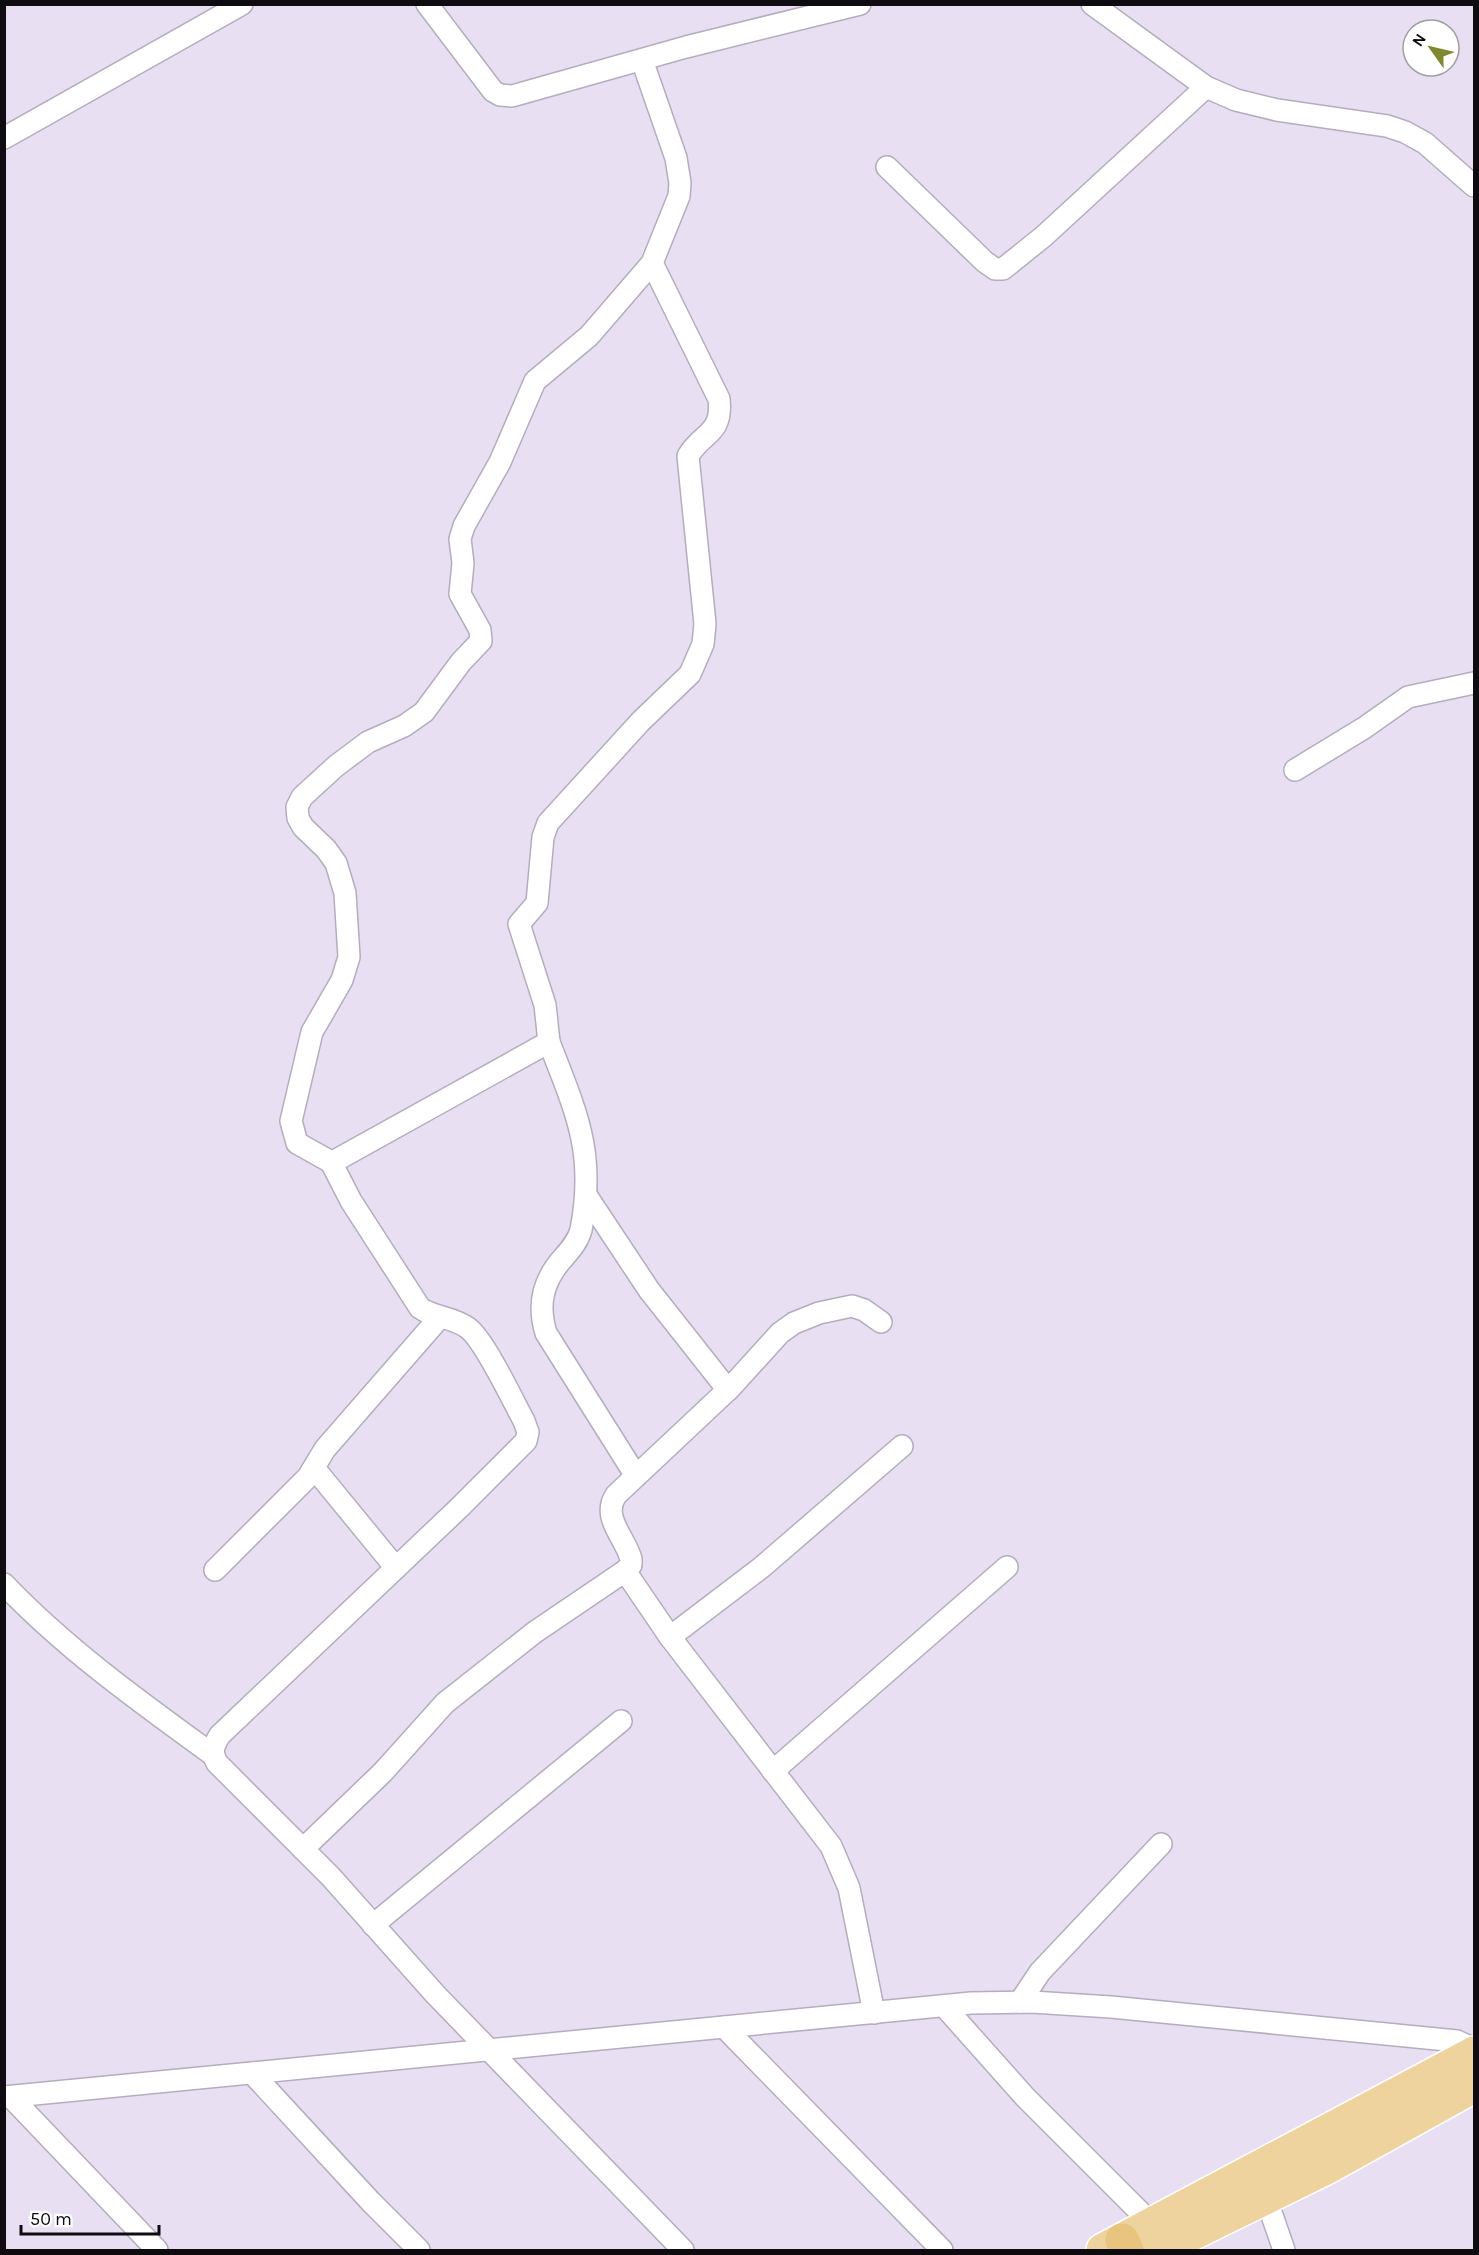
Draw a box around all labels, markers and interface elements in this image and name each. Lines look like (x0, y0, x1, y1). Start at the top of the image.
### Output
north arrow (1401, 18, 1461, 78)
text: N (1408, 30, 1430, 50)
scale bar (21, 2198, 159, 2236)
text: 50 m (30, 2208, 72, 2230)

